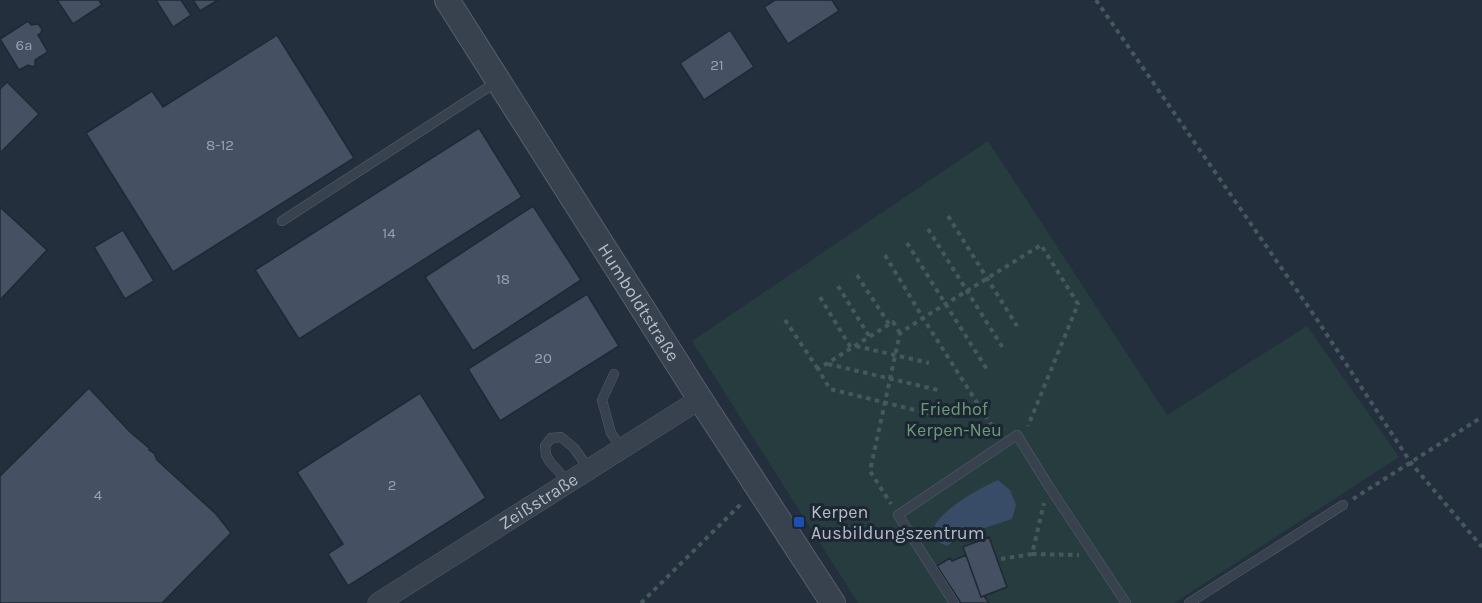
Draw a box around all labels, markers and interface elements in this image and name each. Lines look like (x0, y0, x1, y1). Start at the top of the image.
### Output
house number: 6a (16, 36, 32, 54)
house number: 21 (710, 56, 724, 74)
house number: 8-12 (206, 136, 234, 154)
house number: 14 (382, 224, 396, 242)
street label: Humboldtstraße (593, 239, 684, 366)
house number: 18 (496, 270, 510, 288)
house number: 20 (534, 349, 552, 367)
park label: Friedhof Kerpen-Neu (906, 398, 1002, 441)
street label: Zeißstraße (495, 468, 582, 535)
house number: 2 (388, 476, 396, 494)
house number: 4 (94, 486, 103, 504)
place label: Kerpen Ausbildungszentrum (811, 501, 984, 544)
marker: Kerpen Ausbildungszentrum (792, 515, 806, 529)

